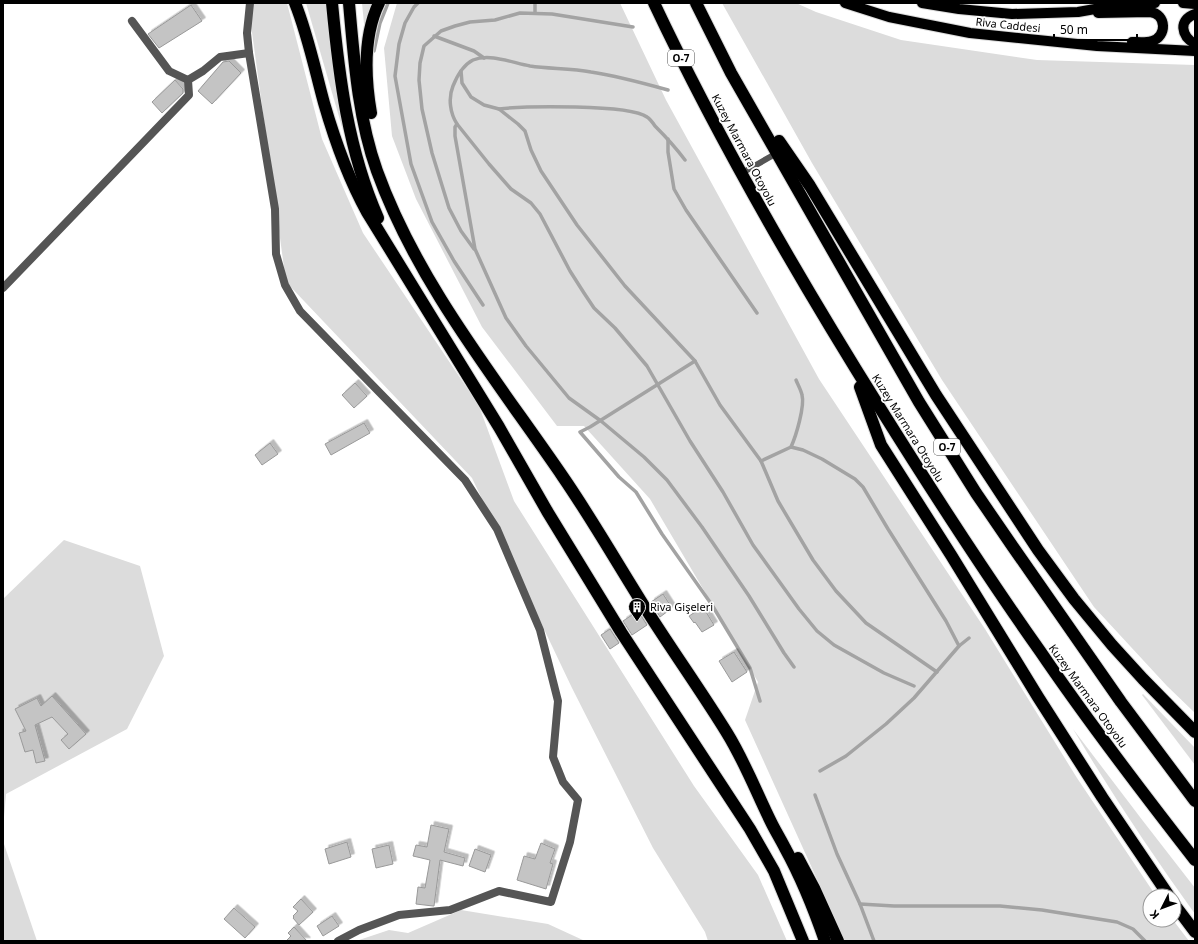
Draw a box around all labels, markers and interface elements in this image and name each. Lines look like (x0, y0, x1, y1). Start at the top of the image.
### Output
street label: Riva Caddesi (975, 14, 1041, 35)
scale bar (1054, 16, 1137, 42)
text: 50 m (1060, 21, 1088, 38)
road number: O-7 (668, 50, 694, 66)
street label: Kuzey Marmara Otoyolu (709, 91, 780, 208)
street label: Kuzey Marmara Otoyolu (869, 371, 948, 485)
road number: O-7 (934, 439, 960, 455)
building icon: Riva Gişeleri (627, 597, 647, 622)
place label: Riva Gişeleri (650, 599, 713, 614)
street label: Kuzey Marmara Otoyolu (1046, 641, 1131, 751)
north arrow (1142, 888, 1182, 928)
text: K (1146, 907, 1162, 923)

